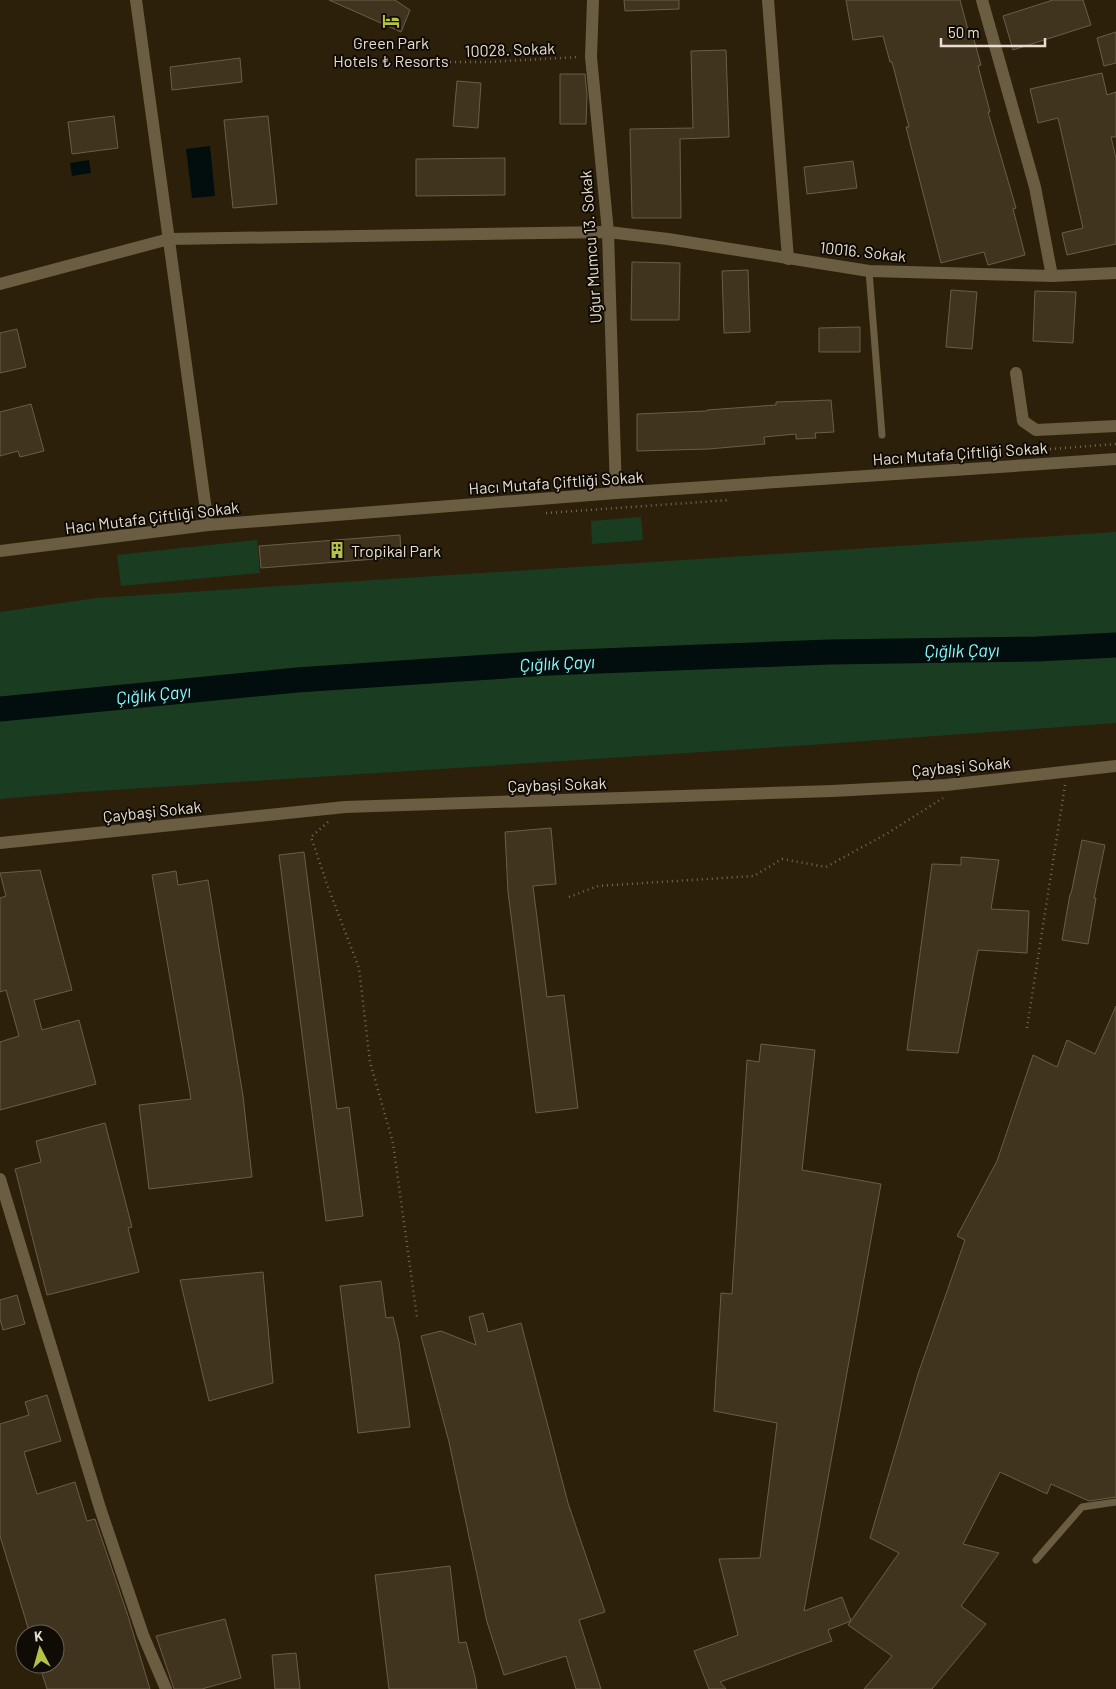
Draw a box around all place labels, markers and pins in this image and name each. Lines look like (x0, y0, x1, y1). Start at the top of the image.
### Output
hotel icon: Green Park Hotels ₺ Resorts (381, 11, 401, 31)
place label: Green Park Hotels ₺ Resorts (333, 33, 449, 70)
building icon: Tropikal Park (327, 540, 347, 560)
place label: Tropikal Park (351, 541, 441, 560)

